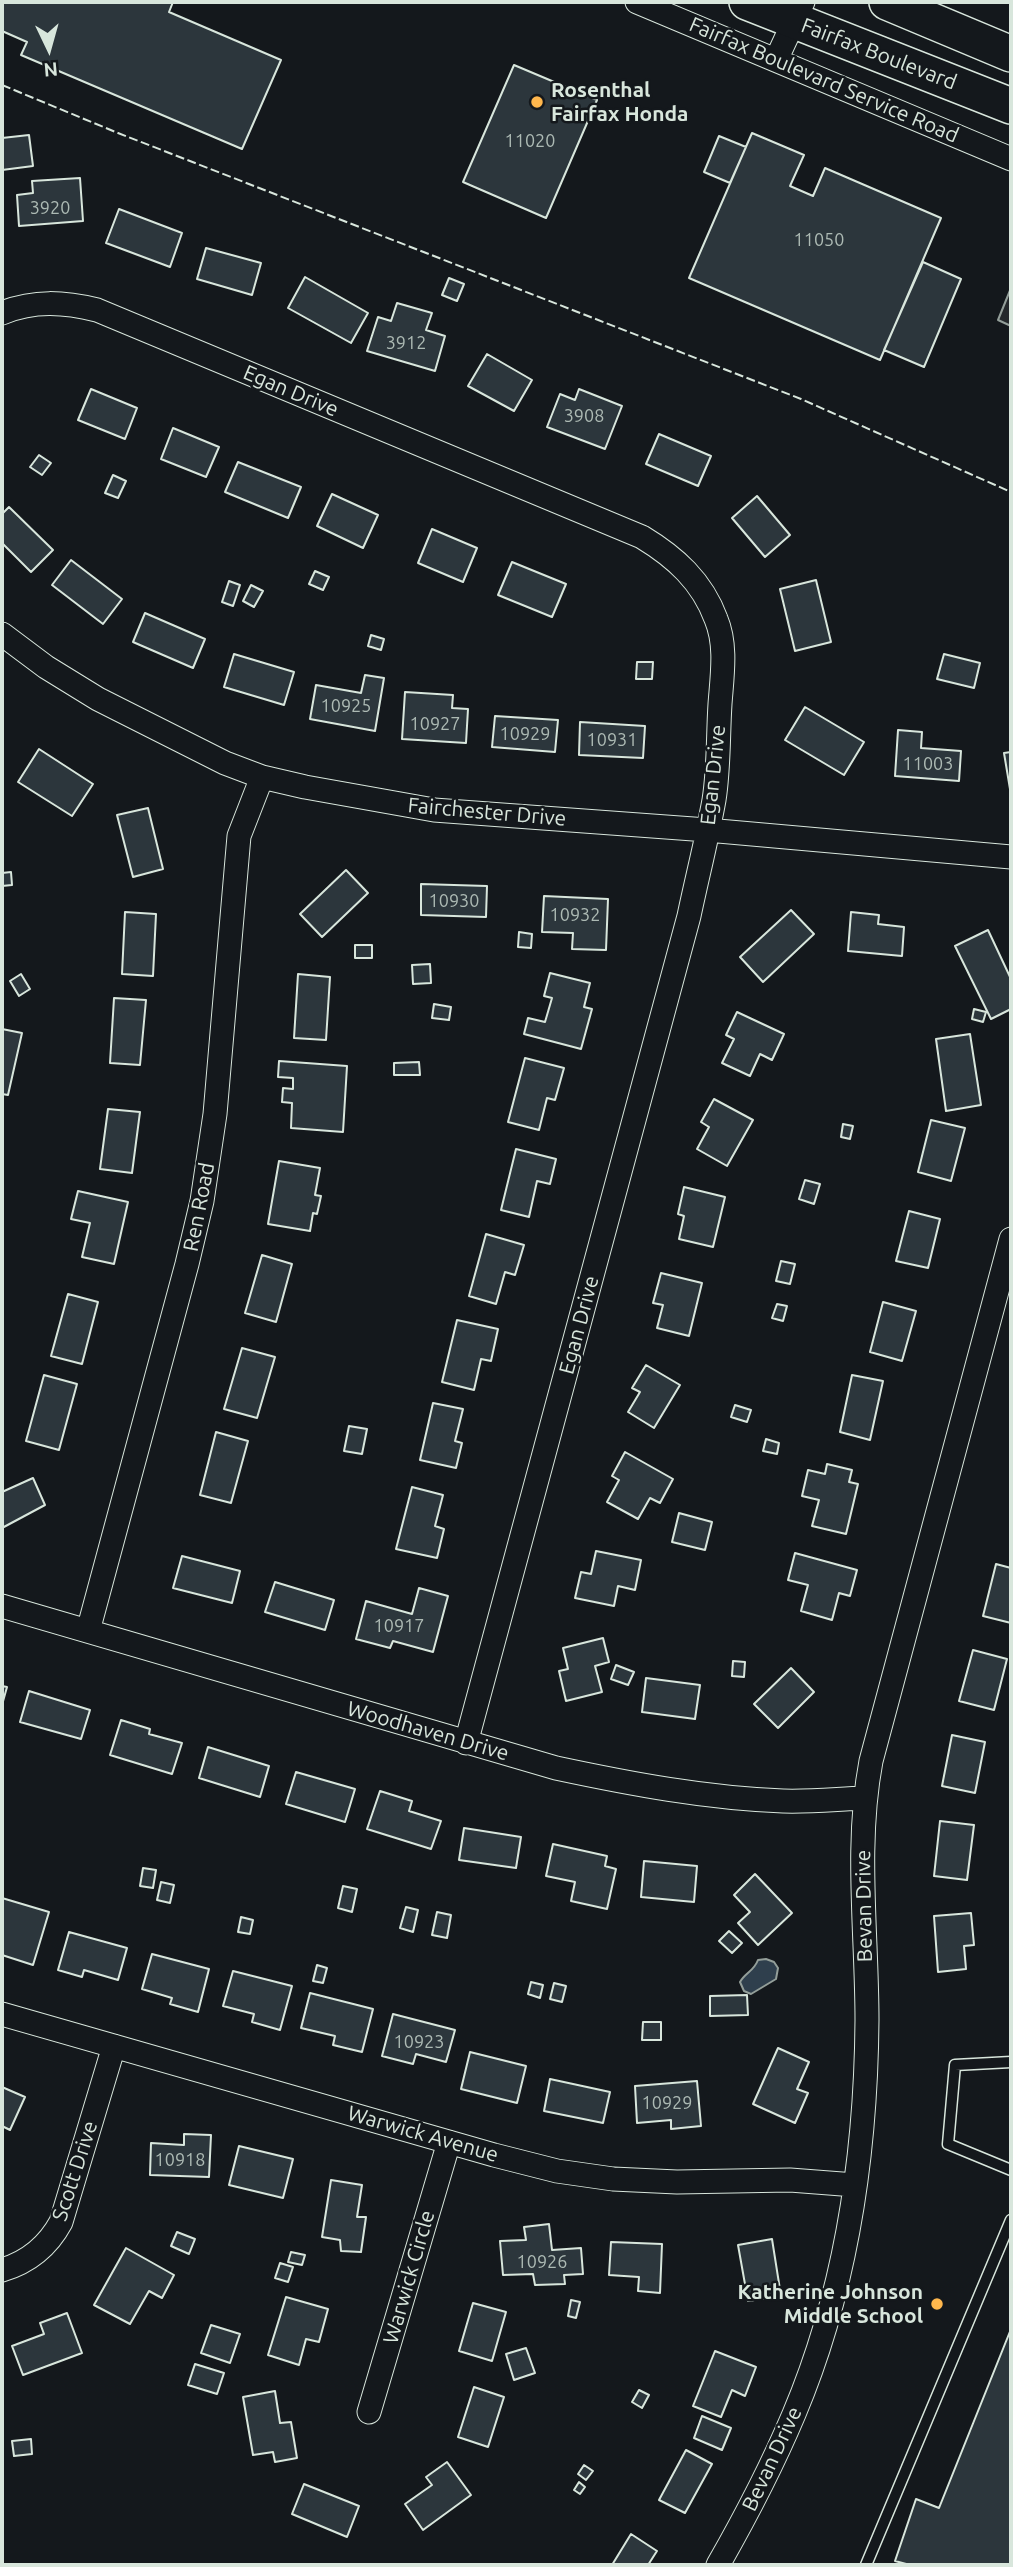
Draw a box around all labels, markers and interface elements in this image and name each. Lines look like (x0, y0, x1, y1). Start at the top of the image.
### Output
street label: Fairfax Boulevard Service Road (686, 12, 962, 148)
street label: Fairfax Boulevard (798, 13, 960, 95)
north arrow (14, 14, 84, 84)
text: N (43, 58, 59, 81)
place label: Rosenthal Fairfax Honda (551, 77, 689, 127)
marker: Rosenthal Fairfax Honda (529, 94, 545, 110)
house number: 11020 (505, 130, 555, 152)
house number: 3920 (30, 197, 70, 219)
house number: 11050 (794, 229, 844, 251)
house number: 3912 (386, 332, 426, 354)
street label: Egan Drive (240, 360, 342, 422)
house number: 3908 (564, 405, 604, 427)
house number: 10925 (321, 695, 371, 717)
house number: 10927 (410, 713, 460, 735)
house number: 10929 (500, 723, 550, 745)
street label: Egan Drive (695, 724, 731, 826)
house number: 10931 (587, 729, 637, 751)
house number: 11003 (903, 753, 953, 775)
street label: Fairchester Drive (407, 793, 567, 831)
house number: 10930 (429, 890, 479, 912)
house number: 10932 (550, 904, 600, 926)
street label: Ren Road (178, 1161, 220, 1253)
street label: Egan Drive (554, 1273, 604, 1377)
house number: 10917 (374, 1615, 424, 1637)
street label: Woodhaven Drive (344, 1696, 512, 1766)
street label: Bevan Drive (850, 1850, 878, 1962)
house number: 10923 (394, 2031, 444, 2053)
house number: 10929 (642, 2092, 692, 2114)
street label: Warwick Avenue (345, 2100, 501, 2168)
street label: Scott Drive (47, 2118, 103, 2224)
house number: 10918 (155, 2149, 205, 2171)
street label: Warwick Circle (378, 2207, 440, 2347)
house number: 10926 (517, 2251, 567, 2273)
place label: Katherine Johnson Middle School (738, 2279, 923, 2329)
marker: Katherine Johnson Middle School (929, 2296, 945, 2312)
street label: Bevan Drive (737, 2403, 807, 2515)

